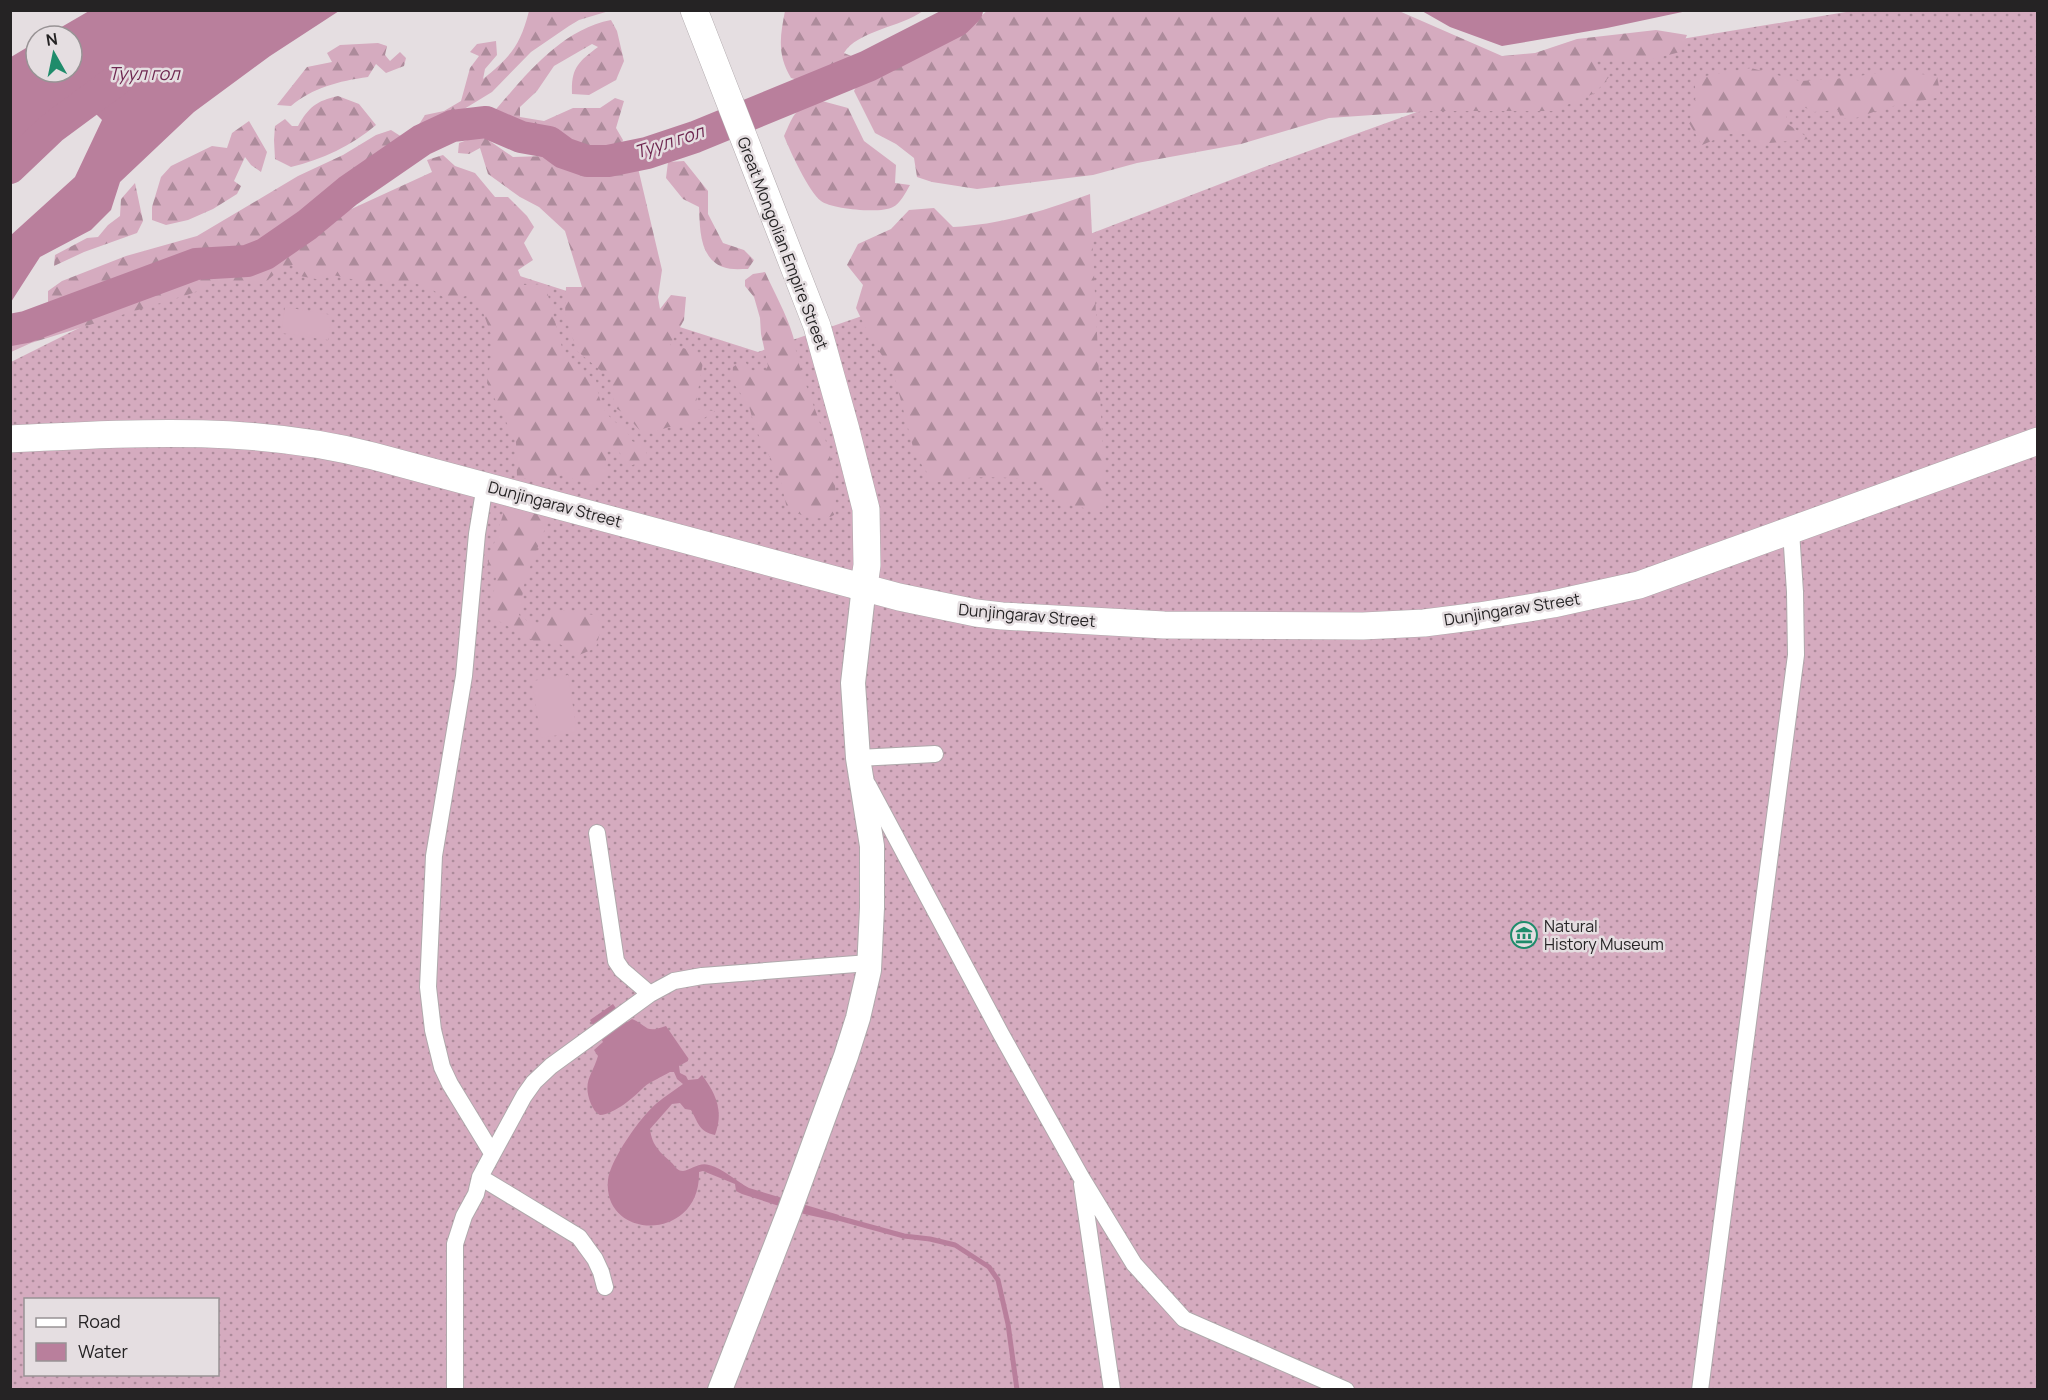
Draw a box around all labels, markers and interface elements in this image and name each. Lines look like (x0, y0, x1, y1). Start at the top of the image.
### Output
north arrow (24, 24, 84, 84)
text: N (44, 27, 59, 51)
water label: Туул гол (108, 61, 181, 85)
water label: Туул гол (631, 118, 708, 163)
street label: Great Mongolian Empire Street (732, 134, 834, 352)
street label: Dunjingarav Street (486, 476, 624, 532)
street label: Dunjingarav Street (1442, 587, 1582, 631)
street label: Dunjingarav Street (957, 598, 1097, 632)
place label: Natural History Museum (1544, 915, 1664, 955)
museum icon: Natural History Museum (1509, 920, 1539, 950)
legend (24, 1298, 219, 1376)
text: Road (78, 1309, 121, 1333)
text: Water (78, 1339, 128, 1363)

